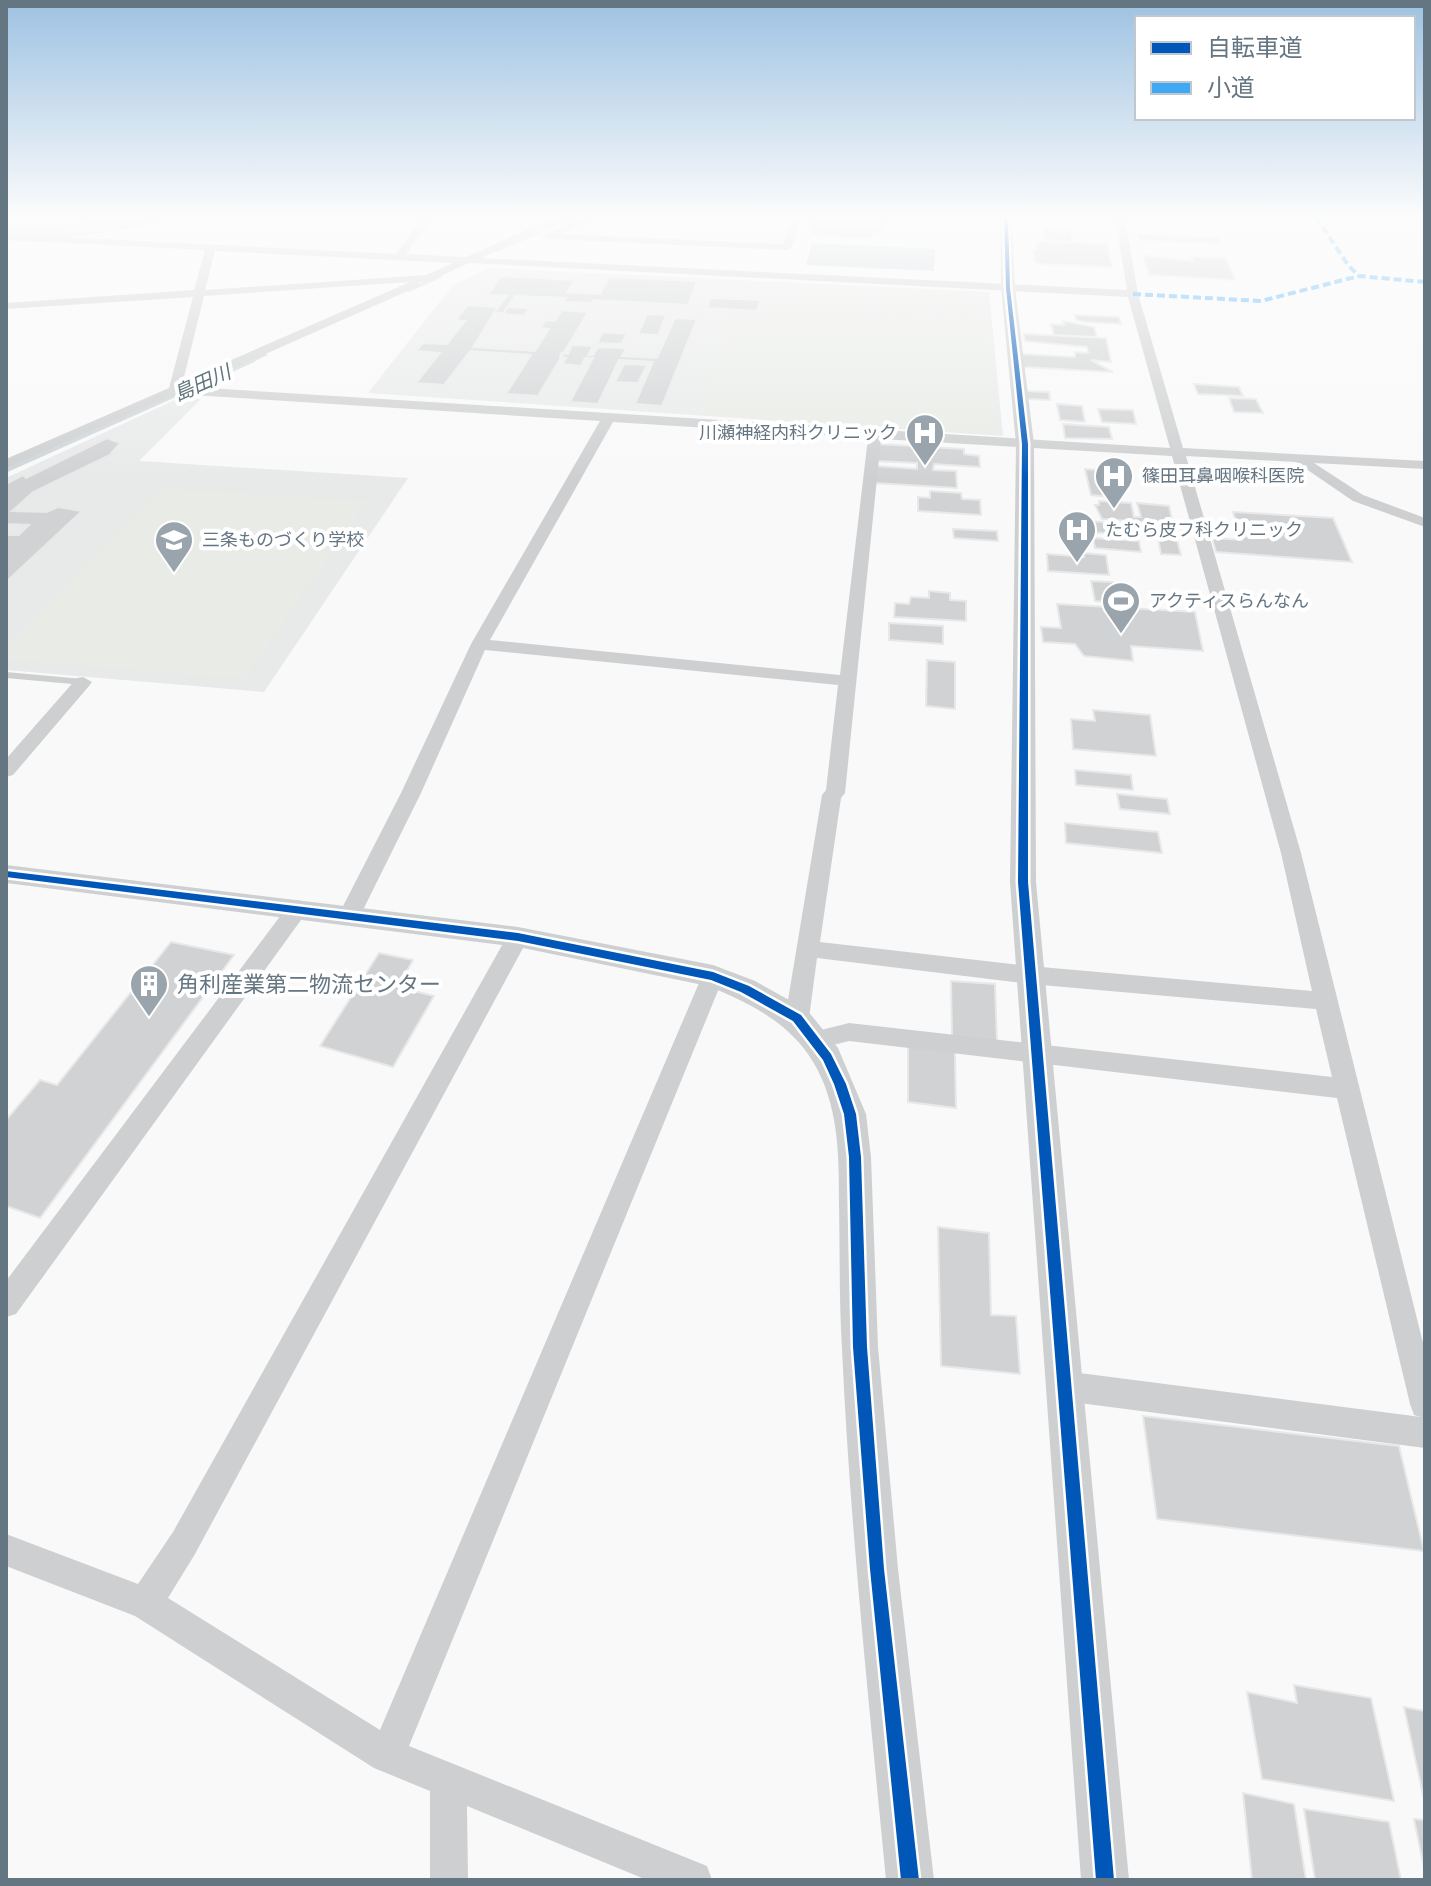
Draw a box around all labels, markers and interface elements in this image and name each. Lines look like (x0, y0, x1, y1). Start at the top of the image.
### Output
legend (1135, 16, 1415, 120)
text: 自転車道 (1207, 31, 1303, 63)
text: 小道 (1207, 71, 1255, 103)
water label: 島田川 (169, 357, 237, 407)
hospital icon: 川瀬神経内科クリニック (904, 412, 946, 467)
place label: 川瀬神経内科クリニック (699, 421, 897, 444)
hospital icon: 篠田耳鼻咽喉科医院 (1093, 455, 1135, 510)
place label: 篠田耳鼻咽喉科医院 (1142, 464, 1304, 487)
hospital icon: たむら皮フ科クリニック (1056, 509, 1098, 564)
place label: たむら皮フ科クリニック (1105, 518, 1303, 541)
school or university icon: 三条ものづくり学校 (153, 519, 195, 574)
place label: 三条ものづくり学校 (202, 528, 364, 551)
sports icon: アクティスらんなん (1100, 580, 1142, 635)
place label: アクティスらんなん (1149, 589, 1309, 612)
building icon: 角利産業第二物流センター (128, 963, 170, 1018)
place label: 角利産業第二物流センター (177, 969, 441, 998)

